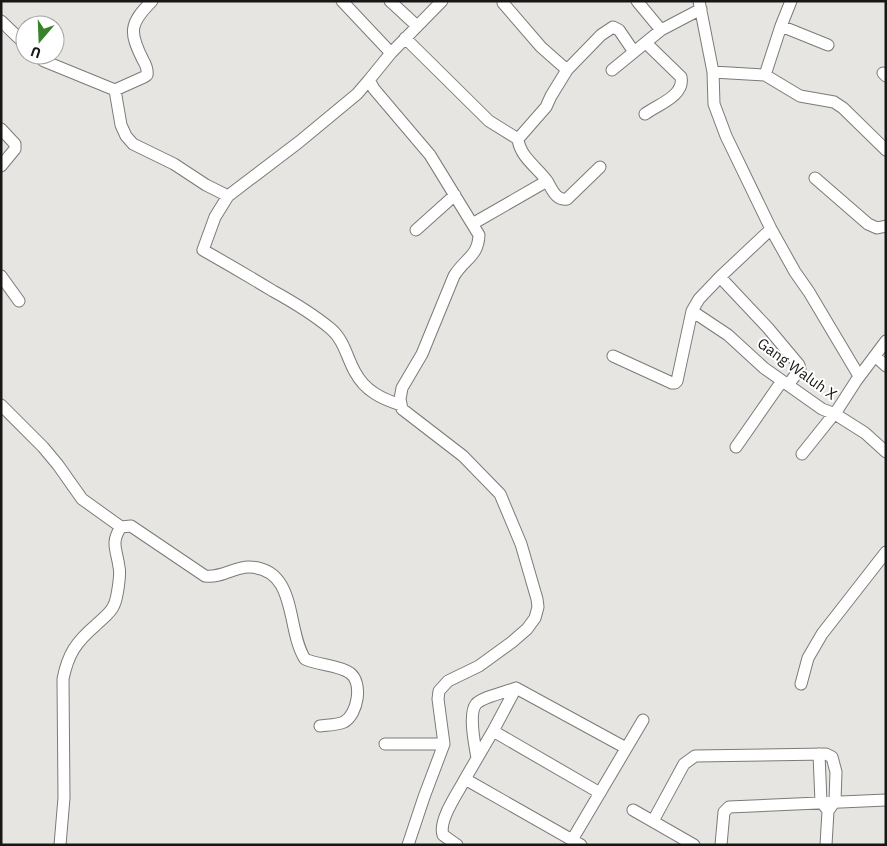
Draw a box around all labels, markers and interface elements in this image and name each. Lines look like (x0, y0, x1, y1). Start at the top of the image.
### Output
north arrow (15, 15, 65, 65)
text: U (28, 42, 43, 62)
street label: Gang Waluh X (754, 333, 841, 404)

